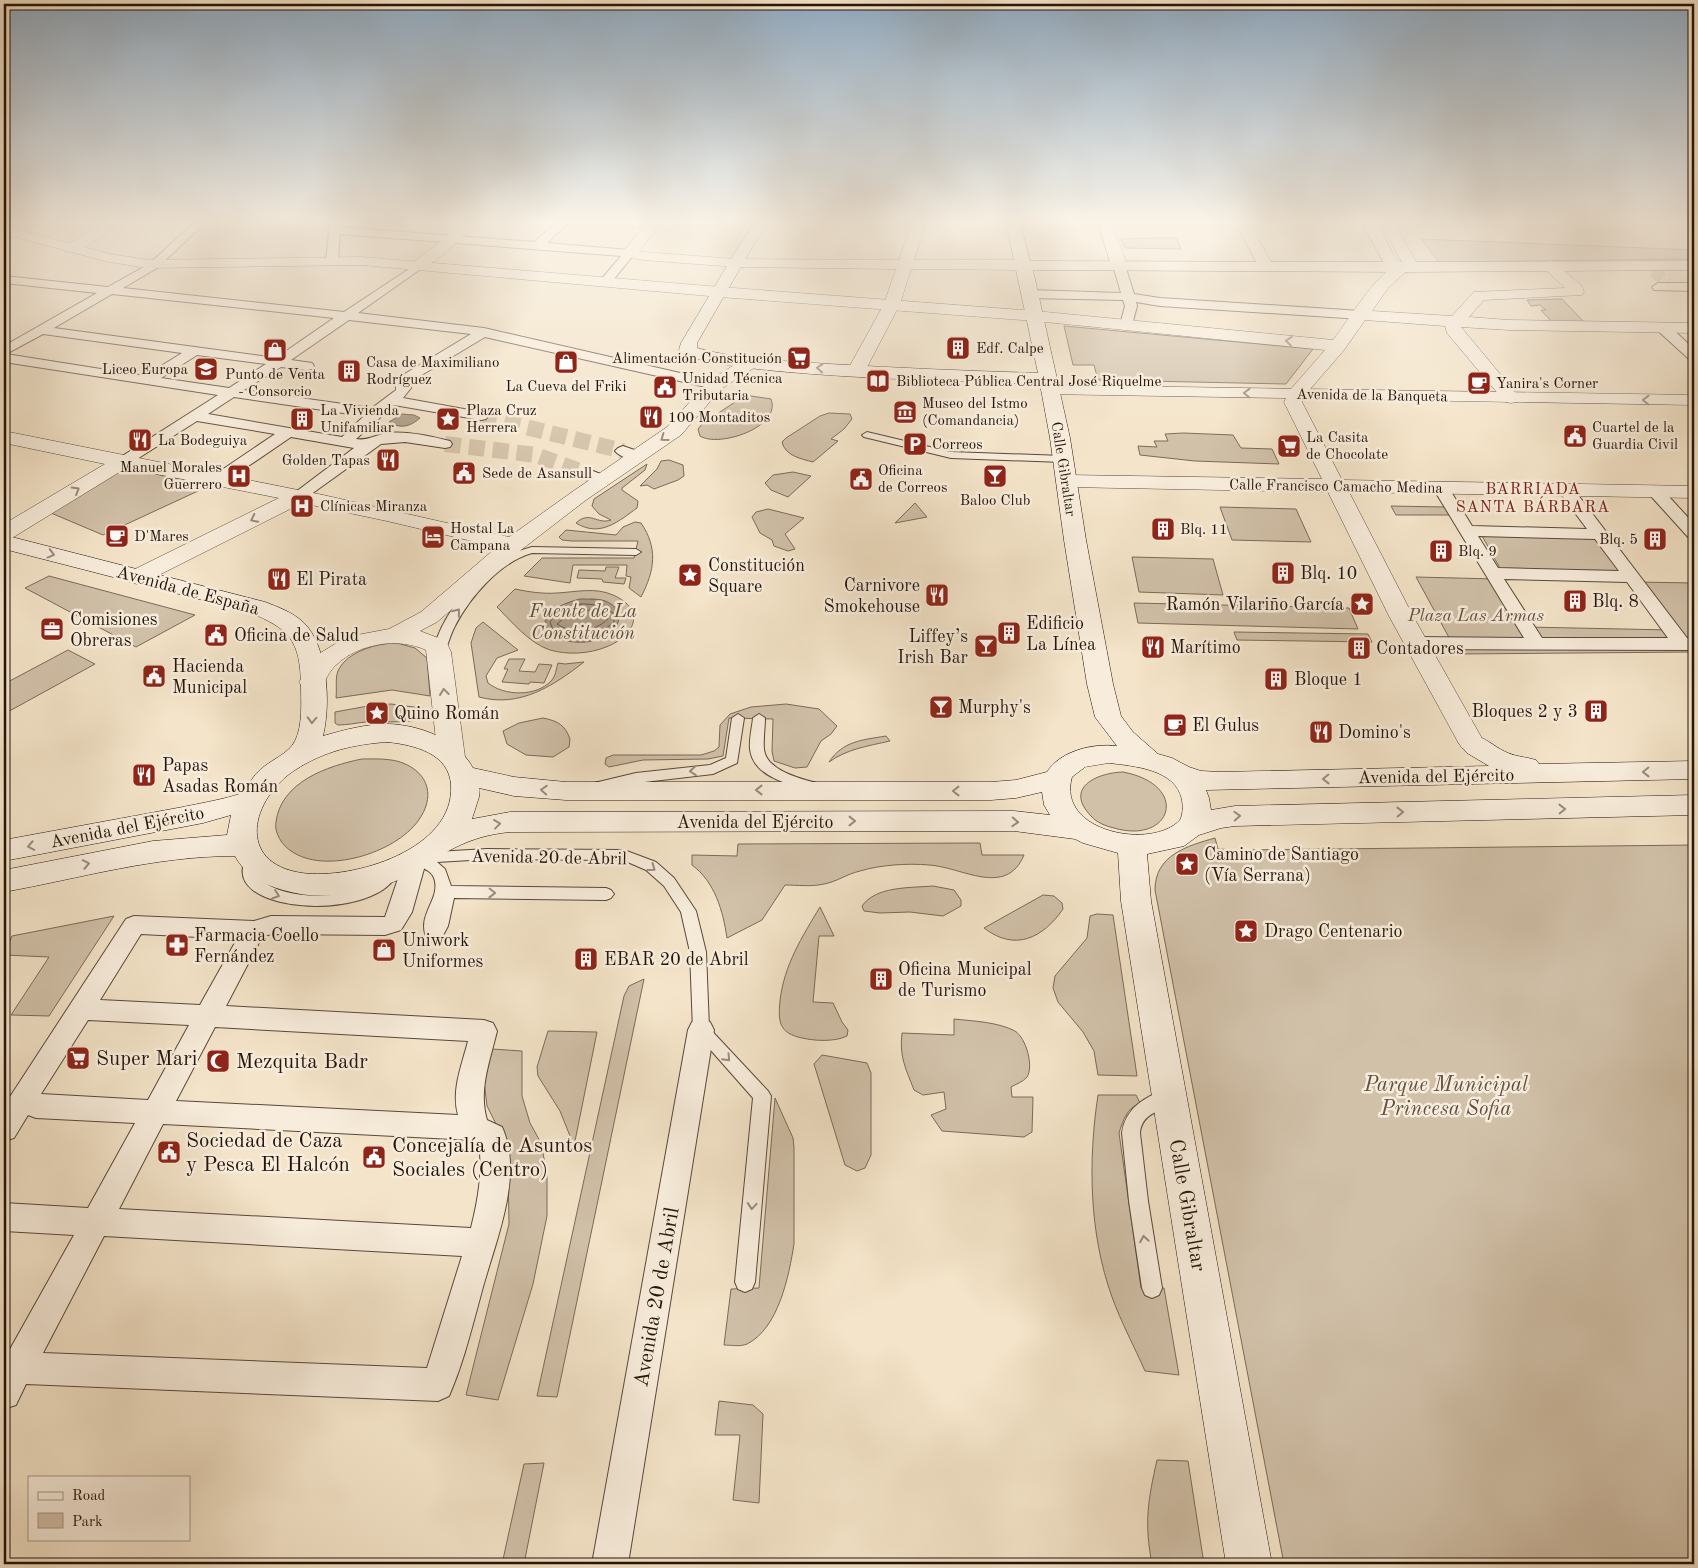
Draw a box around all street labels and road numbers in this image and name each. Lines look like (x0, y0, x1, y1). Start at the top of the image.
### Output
street label: Avenida de la Banqueta (1296, 388, 1449, 405)
street label: Calle Gibraltar (1048, 421, 1077, 518)
street label: Calle Francisco Camacho Medina (1229, 478, 1444, 497)
street label: Avenida de España (114, 563, 261, 619)
street label: Avenida del Ejército (1357, 767, 1515, 787)
street label: Avenida del Ejército (49, 804, 206, 852)
street label: Avenida del Ejército (677, 814, 833, 832)
street label: Avenida 20 de Abril (471, 848, 627, 868)
street label: Calle Gibraltar (1165, 1138, 1209, 1273)
street label: Avenida 20 de Abril (631, 1205, 684, 1389)

